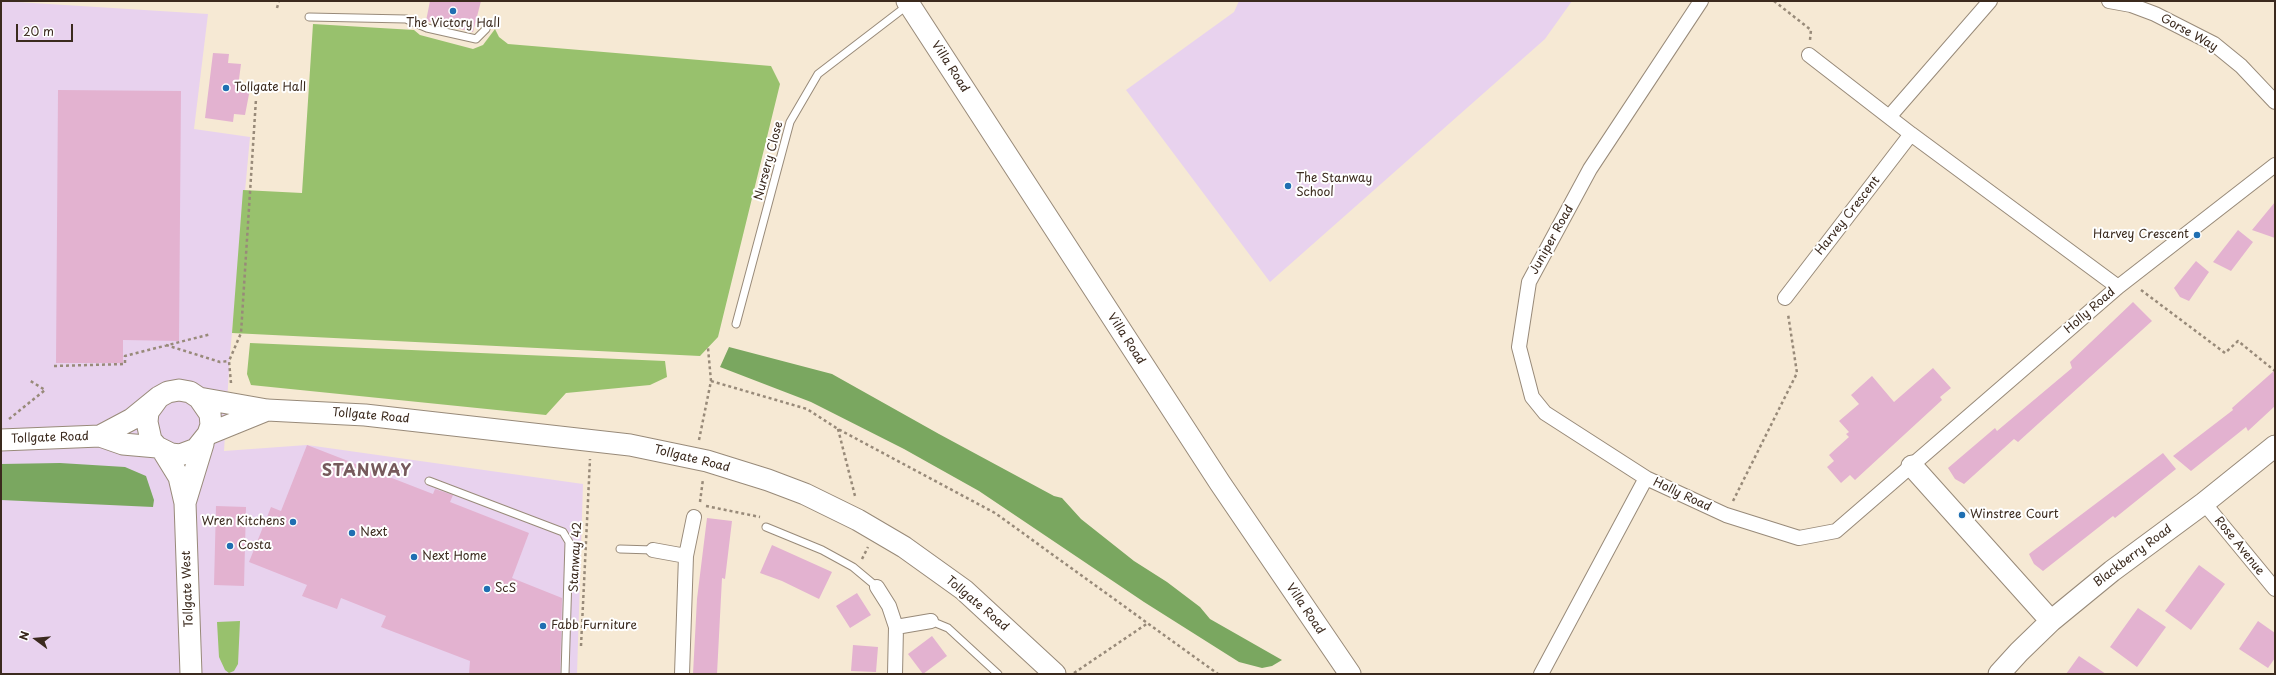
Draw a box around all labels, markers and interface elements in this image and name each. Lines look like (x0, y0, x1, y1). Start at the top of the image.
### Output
marker: The Victory Hall (448, 6, 458, 16)
street label: Gorse Way (2158, 11, 2220, 55)
scale bar (18, 16, 75, 42)
place label: The Victory Hall (406, 17, 500, 31)
text: 20 m (23, 22, 54, 40)
street label: Villa Road (928, 39, 972, 95)
place label: Tollgate Hall (234, 81, 306, 95)
marker: Tollgate Hall (221, 83, 231, 93)
street label: Nursery Close (752, 120, 786, 202)
place label: The Stanway School (1296, 172, 1372, 200)
street label: Harvey Crescent (1813, 174, 1883, 258)
marker: The Stanway School (1283, 181, 1293, 191)
street label: Juniper Road (1527, 203, 1577, 277)
place label: Harvey Crescent (2093, 228, 2189, 242)
marker: Harvey Crescent (2192, 230, 2202, 240)
street label: Holly Road (2062, 285, 2118, 337)
street label: Villa Road (1104, 311, 1148, 367)
street label: Tollgate Road (332, 405, 410, 427)
street label: Tollgate Road (11, 429, 89, 447)
street label: Tollgate Road (653, 443, 731, 475)
district label: STANWAY (322, 462, 412, 482)
street label: Holly Road (1651, 475, 1713, 515)
place label: Winstree Court (1970, 508, 2059, 522)
marker: Winstree Court (1957, 510, 1967, 520)
street label: Rose Avenue (2211, 514, 2267, 578)
place label: Wren Kitchens (202, 515, 285, 529)
marker: Wren Kitchens (288, 517, 298, 527)
street label: Stanway 42 (567, 521, 585, 593)
street label: Blackberry Road (2091, 522, 2175, 590)
place label: Next (360, 526, 387, 540)
marker: Next (347, 528, 357, 538)
place label: Costa (238, 539, 271, 553)
marker: Costa (225, 541, 235, 551)
street label: Tollgate West (179, 550, 197, 628)
place label: Next Home (422, 550, 487, 564)
marker: Next Home (409, 552, 419, 562)
street label: Tollgate Road (943, 574, 1011, 634)
street label: Villa Road (1283, 581, 1327, 637)
place label: ScS (495, 582, 516, 596)
marker: ScS (482, 584, 492, 594)
north arrow (16, 619, 56, 659)
place label: Fabb Furniture (551, 619, 637, 633)
marker: Fabb Furniture (538, 621, 548, 631)
text: N (15, 629, 33, 642)

